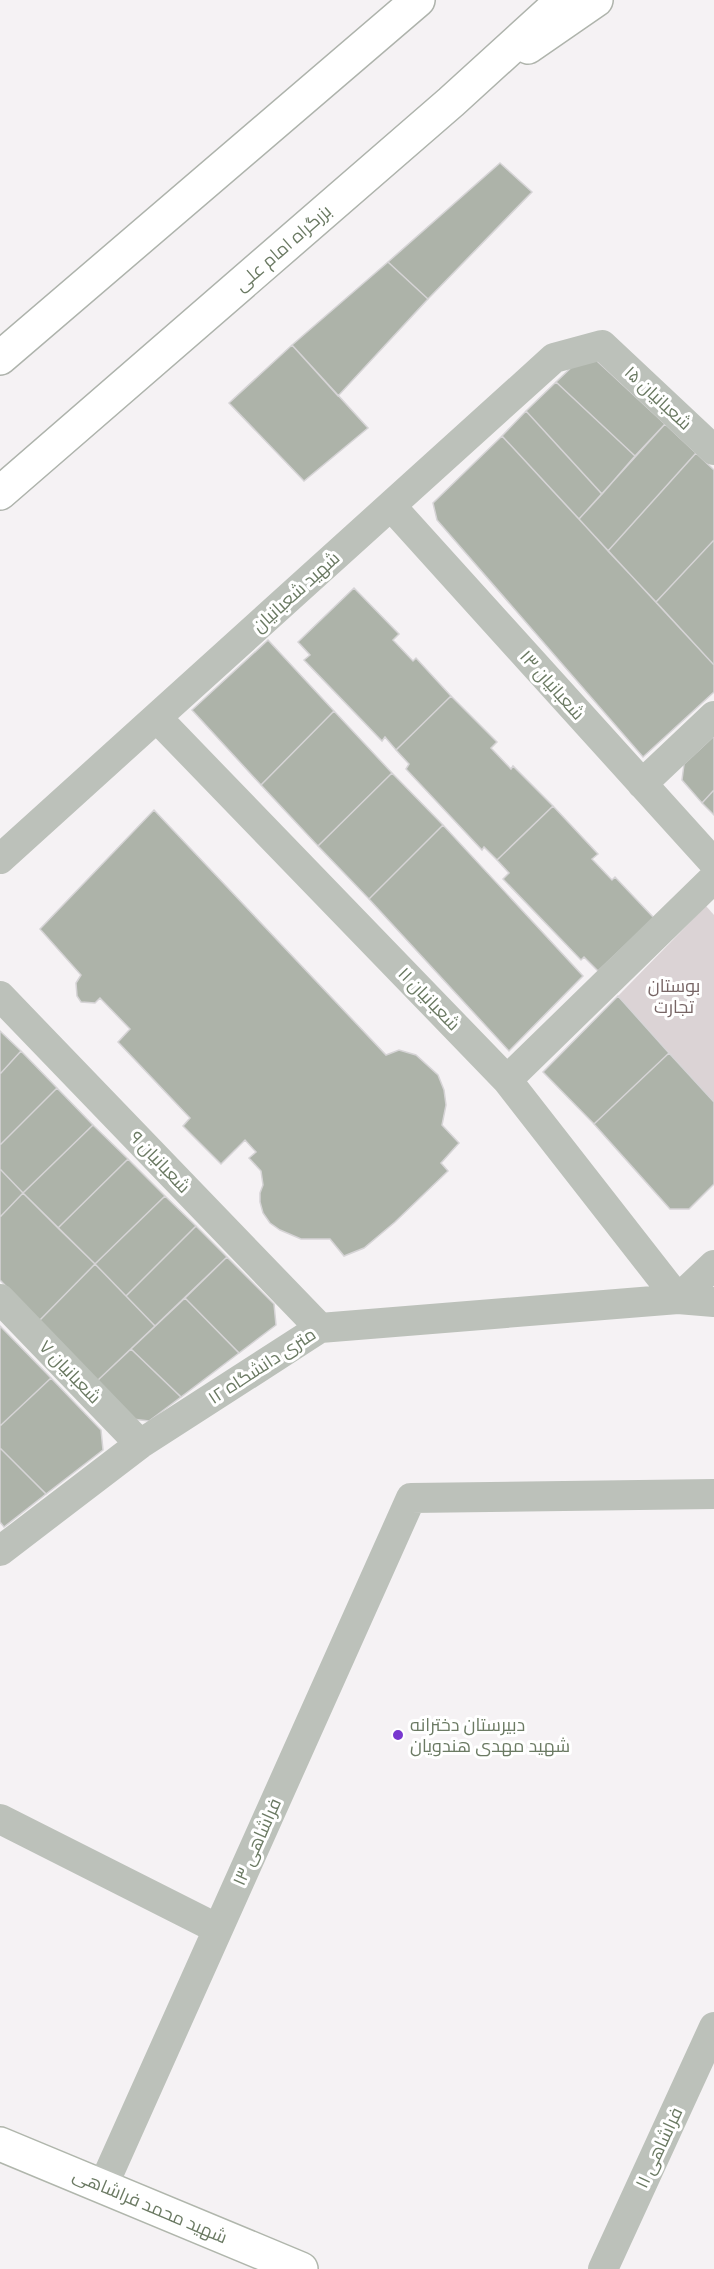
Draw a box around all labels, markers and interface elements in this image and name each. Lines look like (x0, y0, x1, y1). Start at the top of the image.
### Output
street label: بزرگراه امام علی (230, 200, 337, 297)
street label: شعبانیان ۱۵ (620, 361, 696, 435)
street label: شهید شعبانیان (248, 547, 344, 637)
street label: شعبانیان ۱۳ (515, 646, 589, 724)
street label: شعبانیان ۱۱ (393, 963, 465, 1035)
park label: بوستان تجارت (648, 975, 700, 1018)
street label: شعبانیان ۹ (125, 1126, 195, 1198)
street label: ۱۲ متری دانشگاه (204, 1323, 320, 1409)
street label: شعبانیان ۷ (34, 1336, 106, 1408)
place label: دبیرستان دخترانه شهید مهدی هندویان (410, 1714, 570, 1757)
marker: دبیرستان دخترانه شهید مهدی هندویان (391, 1728, 405, 1742)
street label: فراشاهی ۱۳ (228, 1795, 286, 1889)
street label: فراشاهی ۱۱ (631, 2104, 687, 2192)
street label: شهید محمد فراشاهی (69, 2164, 231, 2248)

